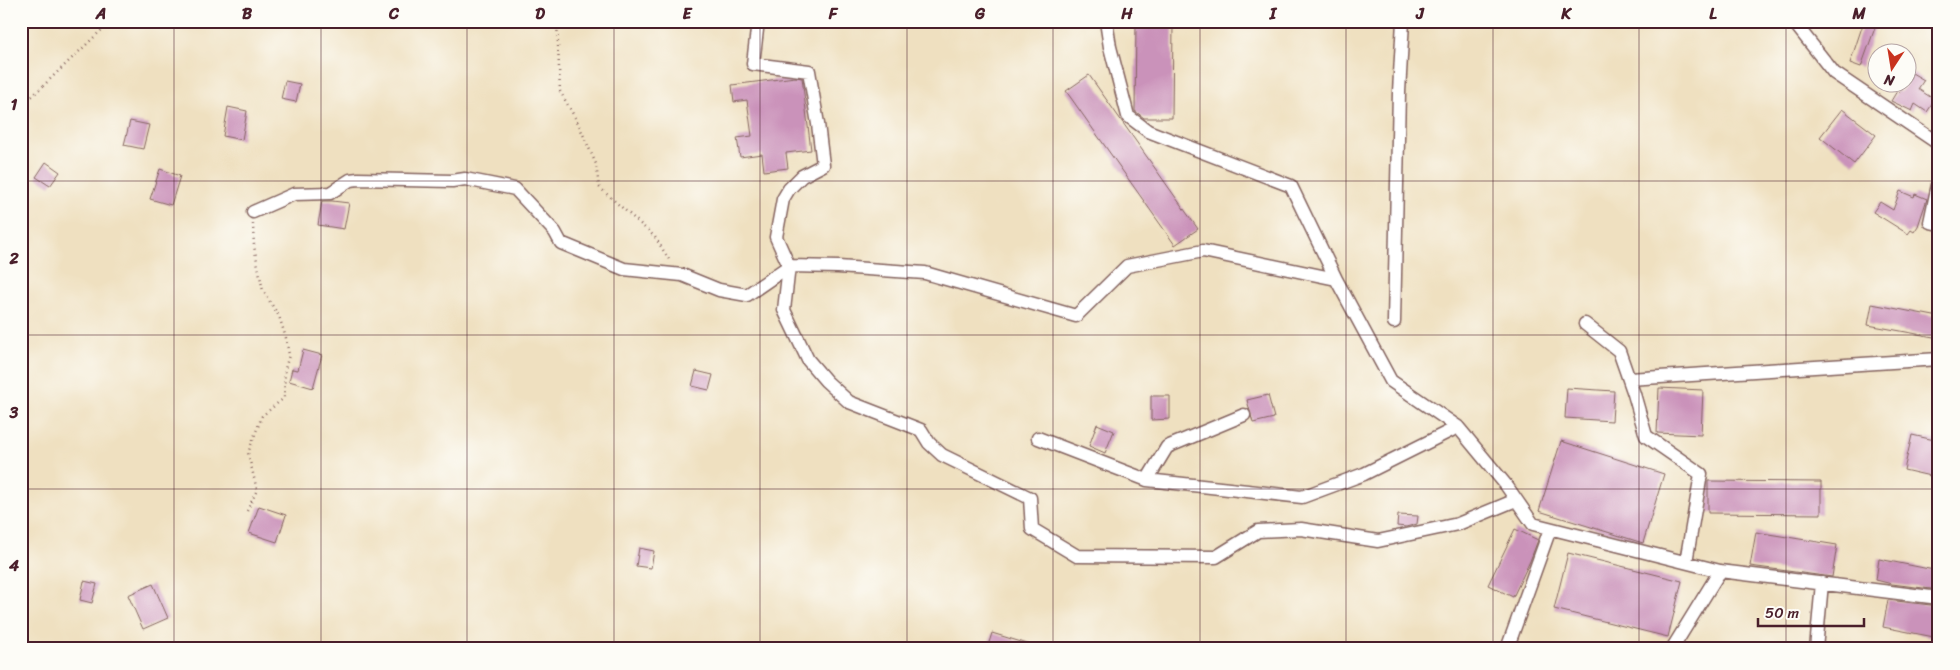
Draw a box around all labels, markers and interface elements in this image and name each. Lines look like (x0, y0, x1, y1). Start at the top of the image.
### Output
text: A (95, 0, 106, 28)
text: B (242, 0, 253, 28)
text: C (388, 0, 400, 28)
text: D (535, 0, 545, 28)
text: E (683, 0, 693, 28)
text: F (828, 0, 839, 28)
text: G (974, 0, 986, 28)
text: H (1120, 0, 1133, 28)
text: I (1269, 0, 1278, 28)
text: J (1415, 0, 1425, 28)
text: K (1560, 0, 1572, 28)
text: L (1709, 0, 1717, 28)
text: M (1851, 0, 1866, 28)
north arrow (1868, 42, 1918, 92)
text: N (1882, 67, 1898, 94)
text: 1 (11, 90, 18, 119)
text: 2 (8, 244, 19, 273)
text: 3 (9, 398, 19, 427)
text: 4 (8, 551, 19, 580)
scale bar (1758, 595, 1864, 627)
text: 50 m (1765, 600, 1800, 626)

